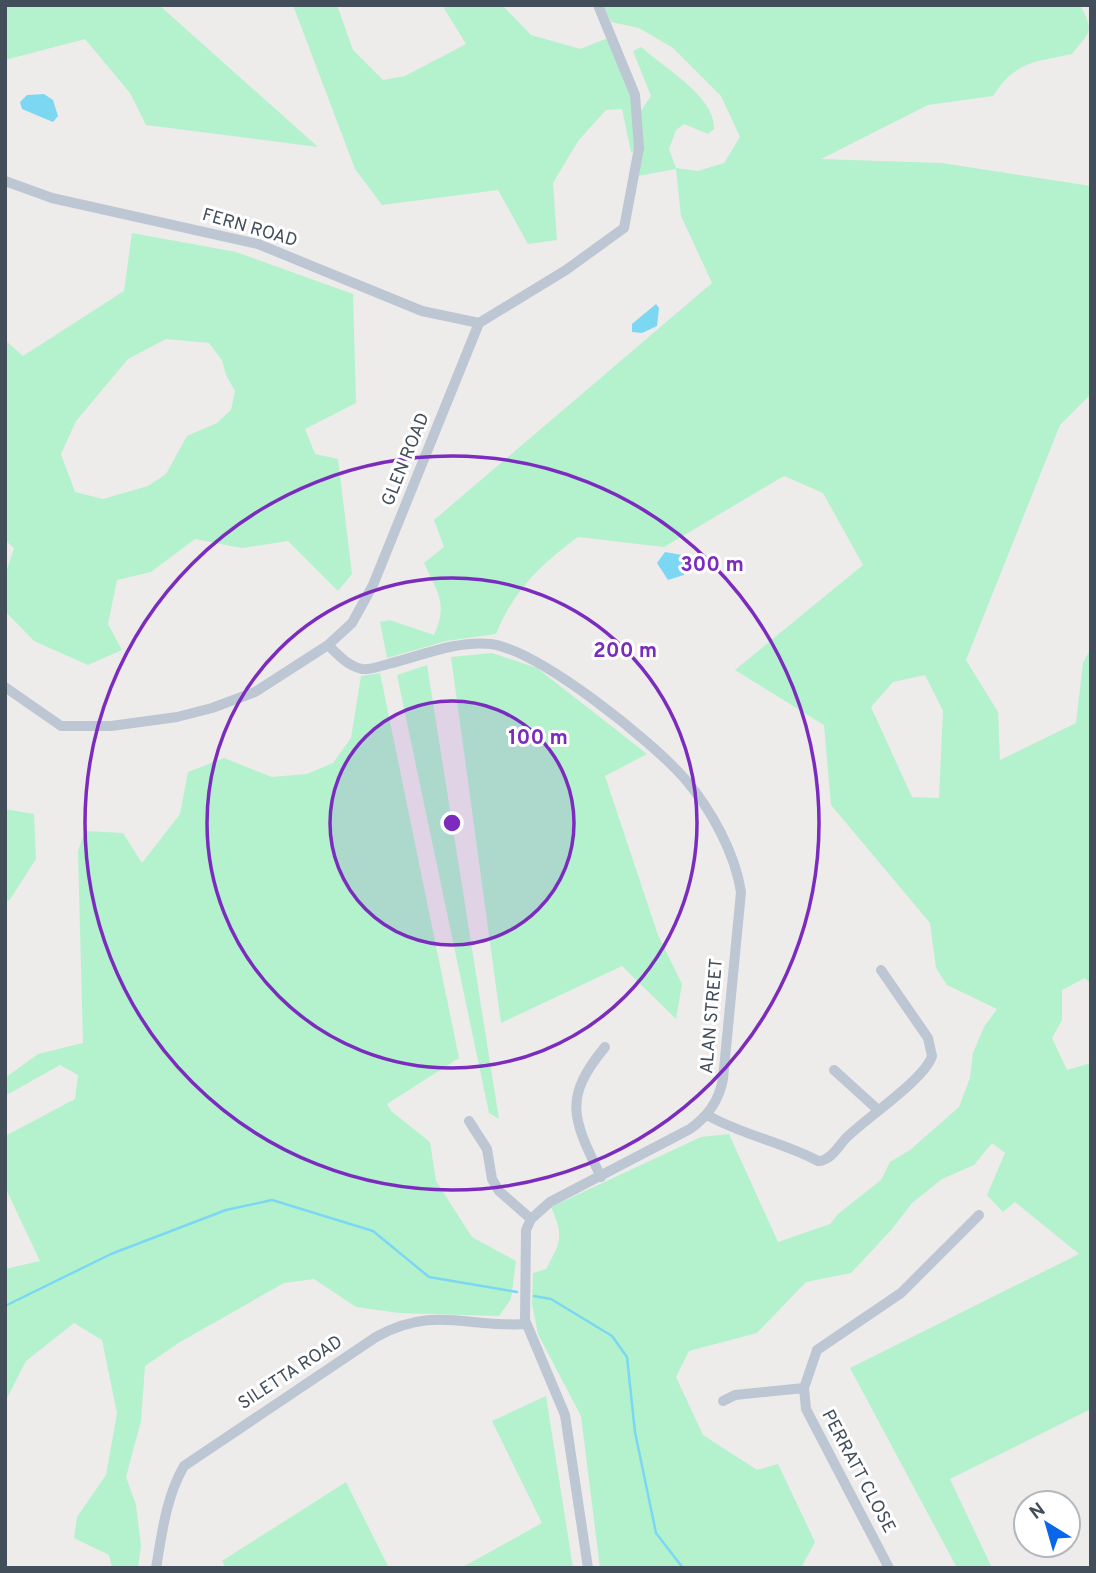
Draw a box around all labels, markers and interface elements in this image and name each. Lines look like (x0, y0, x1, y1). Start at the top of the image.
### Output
street label: FERN ROAD (199, 204, 300, 253)
street label: GLEN ROAD (377, 410, 436, 510)
text: 300 m (680, 552, 744, 579)
text: 200 m (593, 638, 657, 665)
text: 100 m (508, 725, 568, 752)
centre of rings (440, 811, 464, 835)
street label: ALAN STREET (696, 957, 729, 1075)
street label: SILETTA ROAD (234, 1331, 347, 1416)
street label: PERRATT CLOSE (815, 1406, 900, 1537)
north arrow (1012, 1489, 1082, 1559)
text: N (1025, 1498, 1051, 1526)

